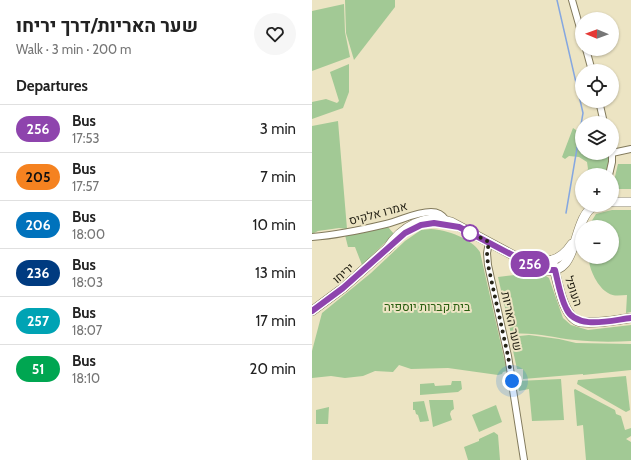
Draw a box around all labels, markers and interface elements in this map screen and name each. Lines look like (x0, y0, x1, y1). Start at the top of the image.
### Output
north arrow (575, 12, 619, 56)
map controls (575, 12, 619, 264)
button: heart (254, 13, 296, 55)
text: שער האריות/דרך יריחו (16, 14, 198, 37)
text: Walk · 3 min · 200 m (16, 41, 131, 57)
button: locate (575, 64, 619, 108)
text: Departures (16, 77, 88, 95)
text: Bus (72, 112, 96, 130)
button: layers (575, 116, 619, 160)
text: 256 (27, 120, 49, 138)
text: 3 min (260, 120, 296, 138)
text: 17:53 (72, 130, 100, 146)
text: Bus (72, 160, 96, 178)
text: 205 (26, 168, 50, 186)
text: 7 min (260, 168, 296, 186)
button: + (575, 168, 619, 212)
text: 17:57 (72, 178, 99, 194)
street label: אמרו אלקיס (347, 198, 409, 228)
text: Bus (72, 208, 96, 226)
text: 206 (25, 216, 51, 234)
text: 10 min (253, 216, 296, 234)
button: − (575, 220, 619, 264)
unlabelled marker (461, 224, 479, 242)
text: 18:00 (72, 226, 105, 242)
line badge: 256 (507, 251, 553, 277)
text: 256 (519, 255, 541, 273)
text: Bus (72, 256, 96, 274)
street label: יריחו (329, 259, 357, 287)
text: 236 (27, 264, 49, 282)
text: 13 min (255, 264, 296, 282)
text: 18:03 (72, 274, 103, 290)
street label: העופל (562, 274, 586, 308)
street label: שער האריות (498, 290, 526, 352)
park label: בית קברות יוספיה (384, 299, 471, 314)
text: Bus (72, 304, 96, 322)
text: 257 (27, 312, 49, 330)
text: 17 min (255, 312, 296, 330)
text: 18:07 (72, 322, 102, 338)
text: Bus (72, 352, 96, 370)
text: 51 (32, 360, 44, 378)
text: 20 min (250, 360, 296, 378)
text: 18:10 (72, 370, 100, 386)
your location (502, 371, 522, 391)

